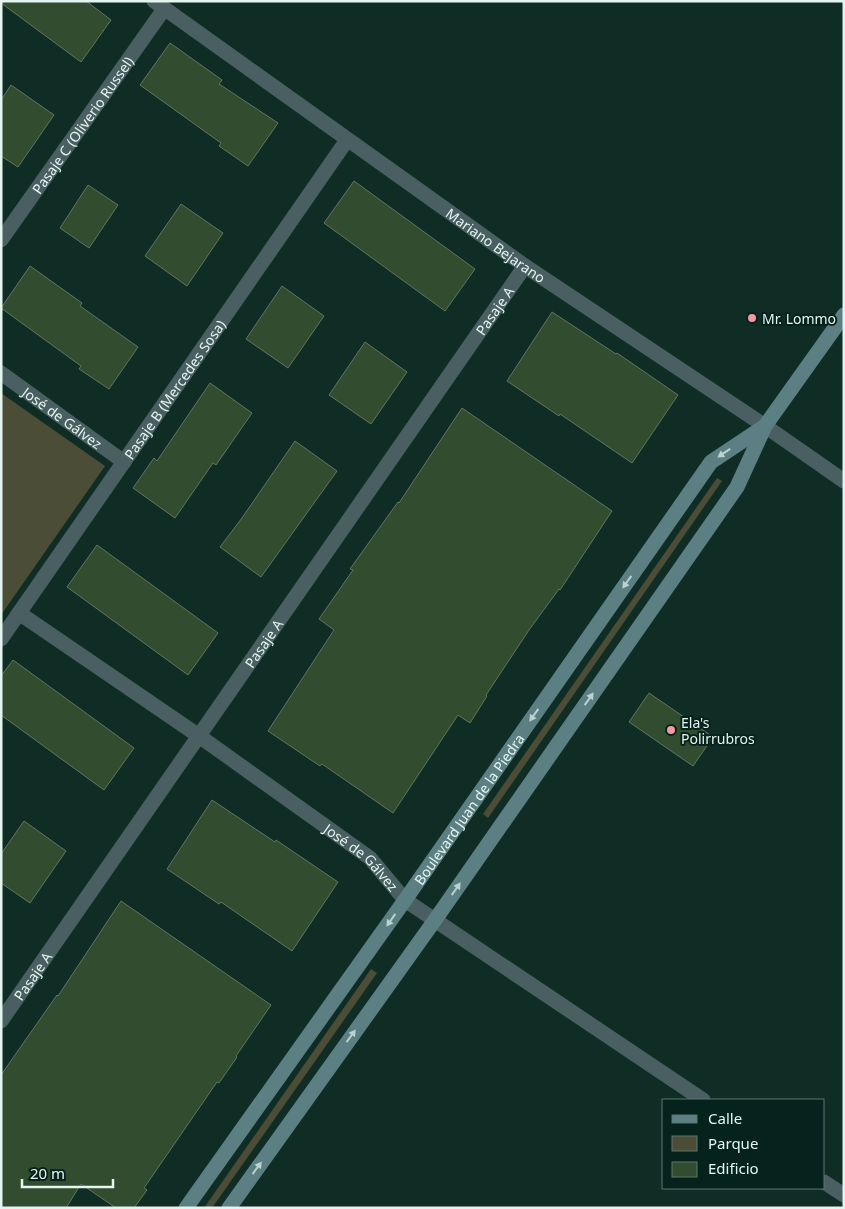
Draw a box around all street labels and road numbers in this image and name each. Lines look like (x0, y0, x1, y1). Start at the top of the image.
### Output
street label: Pasaje C (Oliverio Russel) (27, 52, 137, 197)
street label: Mariano Bejarano (442, 203, 549, 287)
street label: Pasaje A (471, 282, 518, 338)
street label: Pasaje B (Mercedes Sosa) (119, 316, 229, 463)
street label: José de Gálvez (17, 381, 107, 453)
street label: Pasaje A (240, 615, 287, 671)
street label: Boulevard Juan de la Piedra (409, 730, 528, 888)
street label: José de Gálvez (319, 818, 403, 895)
street label: Pasaje A (9, 948, 56, 1004)

